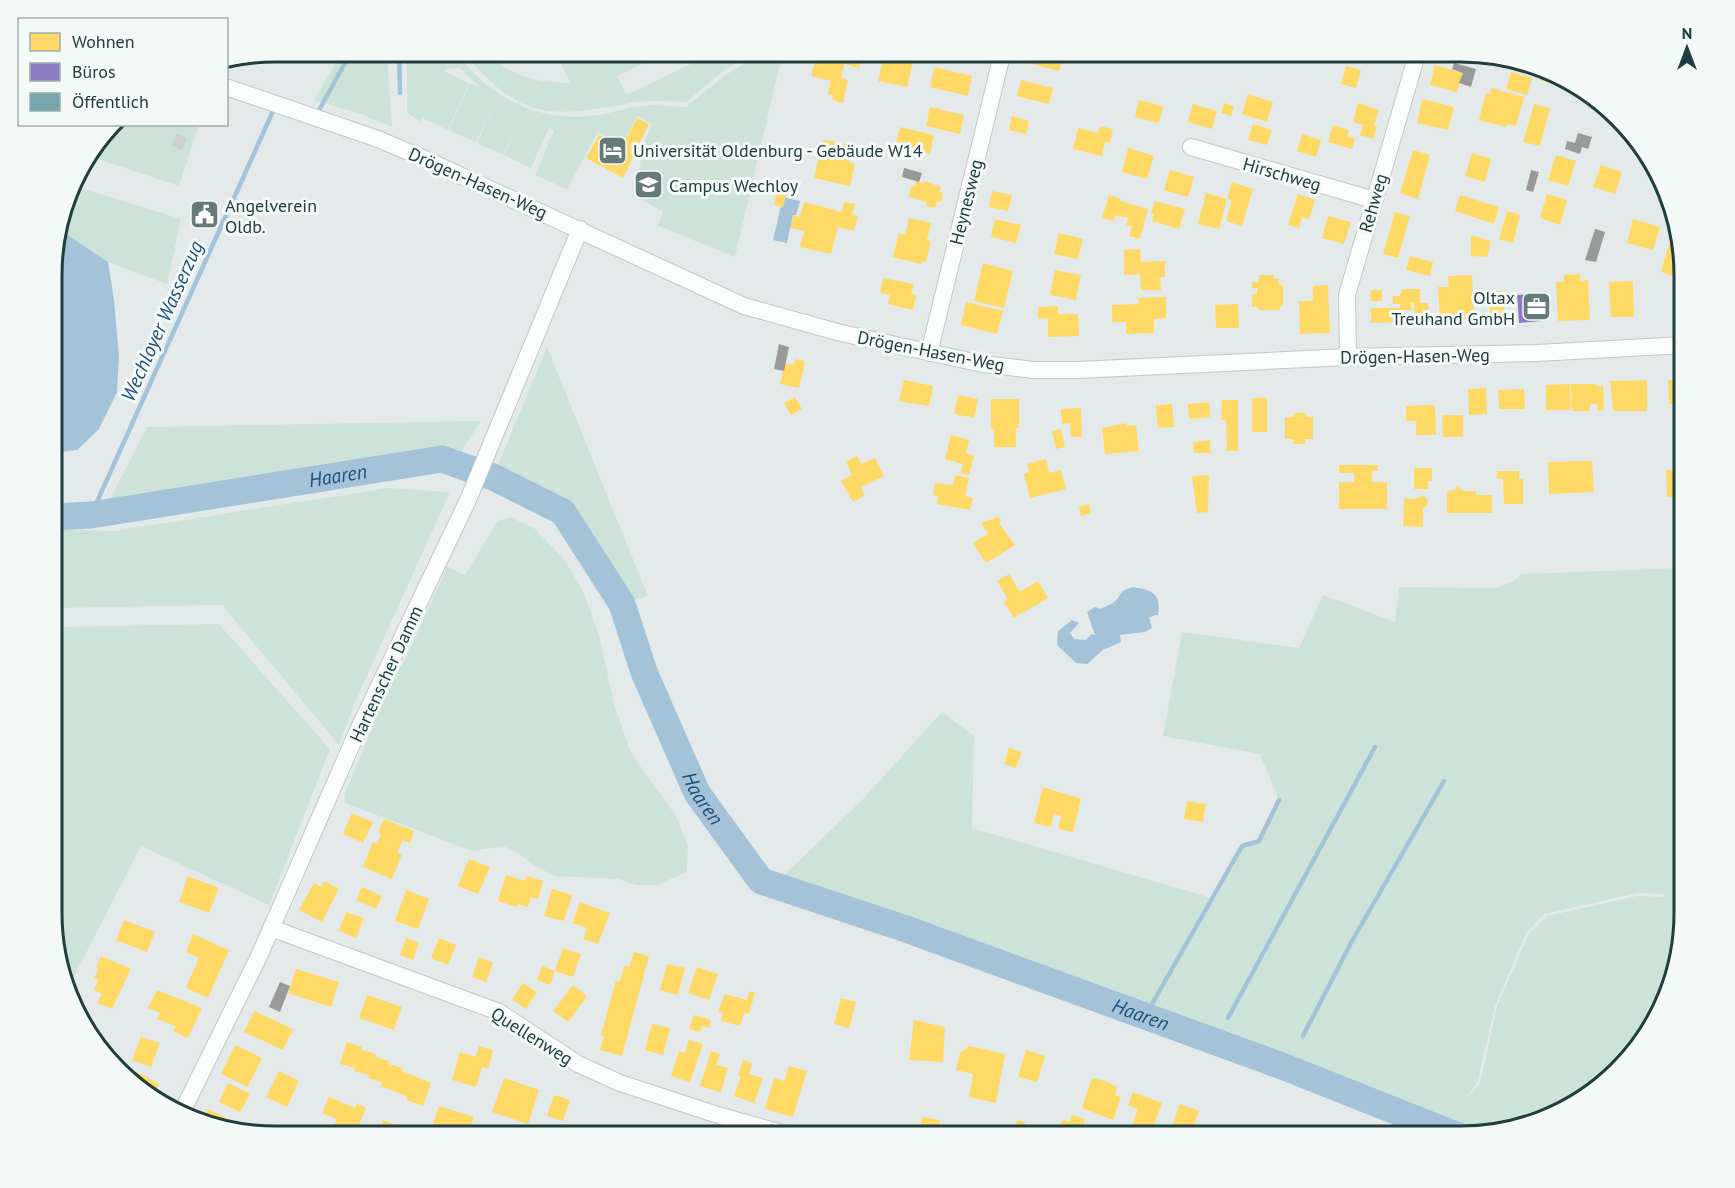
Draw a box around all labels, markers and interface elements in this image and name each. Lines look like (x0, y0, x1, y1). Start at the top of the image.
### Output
legend (18, 18, 228, 126)
north arrow (1657, 18, 1717, 78)
text: N (1682, 23, 1692, 43)
text: Wohnen (72, 30, 134, 53)
text: Büros (72, 60, 116, 83)
text: Öffentlich (72, 90, 149, 113)
hotel icon: Universität Oldenburg - Gebäude W14 (596, 134, 628, 166)
place label: Universität Oldenburg - Gebäude W14 (633, 139, 923, 162)
street label: Drögen-Hasen-Weg (405, 142, 551, 224)
street label: Hirschweg (1240, 152, 1324, 196)
street label: Heynesweg (944, 157, 988, 247)
school or university icon: Campus Wechloy (632, 169, 664, 201)
street label: Rehweg (1354, 171, 1392, 235)
place label: Campus Wechloy (669, 174, 799, 197)
place label: Angelverein Oldb. (225, 194, 317, 238)
public building icon: Angelverein Oldb. (188, 199, 220, 231)
water label: Wechloyer Wasserzug (115, 237, 209, 405)
place label: Oltax Treuhand GmbH (1391, 286, 1515, 330)
office icon: Oltax Treuhand GmbH (1520, 291, 1552, 323)
street label: Drögen-Hasen-Weg (855, 325, 1007, 377)
street label: Drögen-Hasen-Weg (1340, 343, 1490, 369)
water label: Haaren (307, 458, 369, 493)
street label: Hartenscher Damm (344, 602, 428, 746)
water label: Haaren (676, 768, 729, 830)
water label: Haaren (1109, 992, 1173, 1037)
street label: Quellenweg (487, 1002, 577, 1070)

